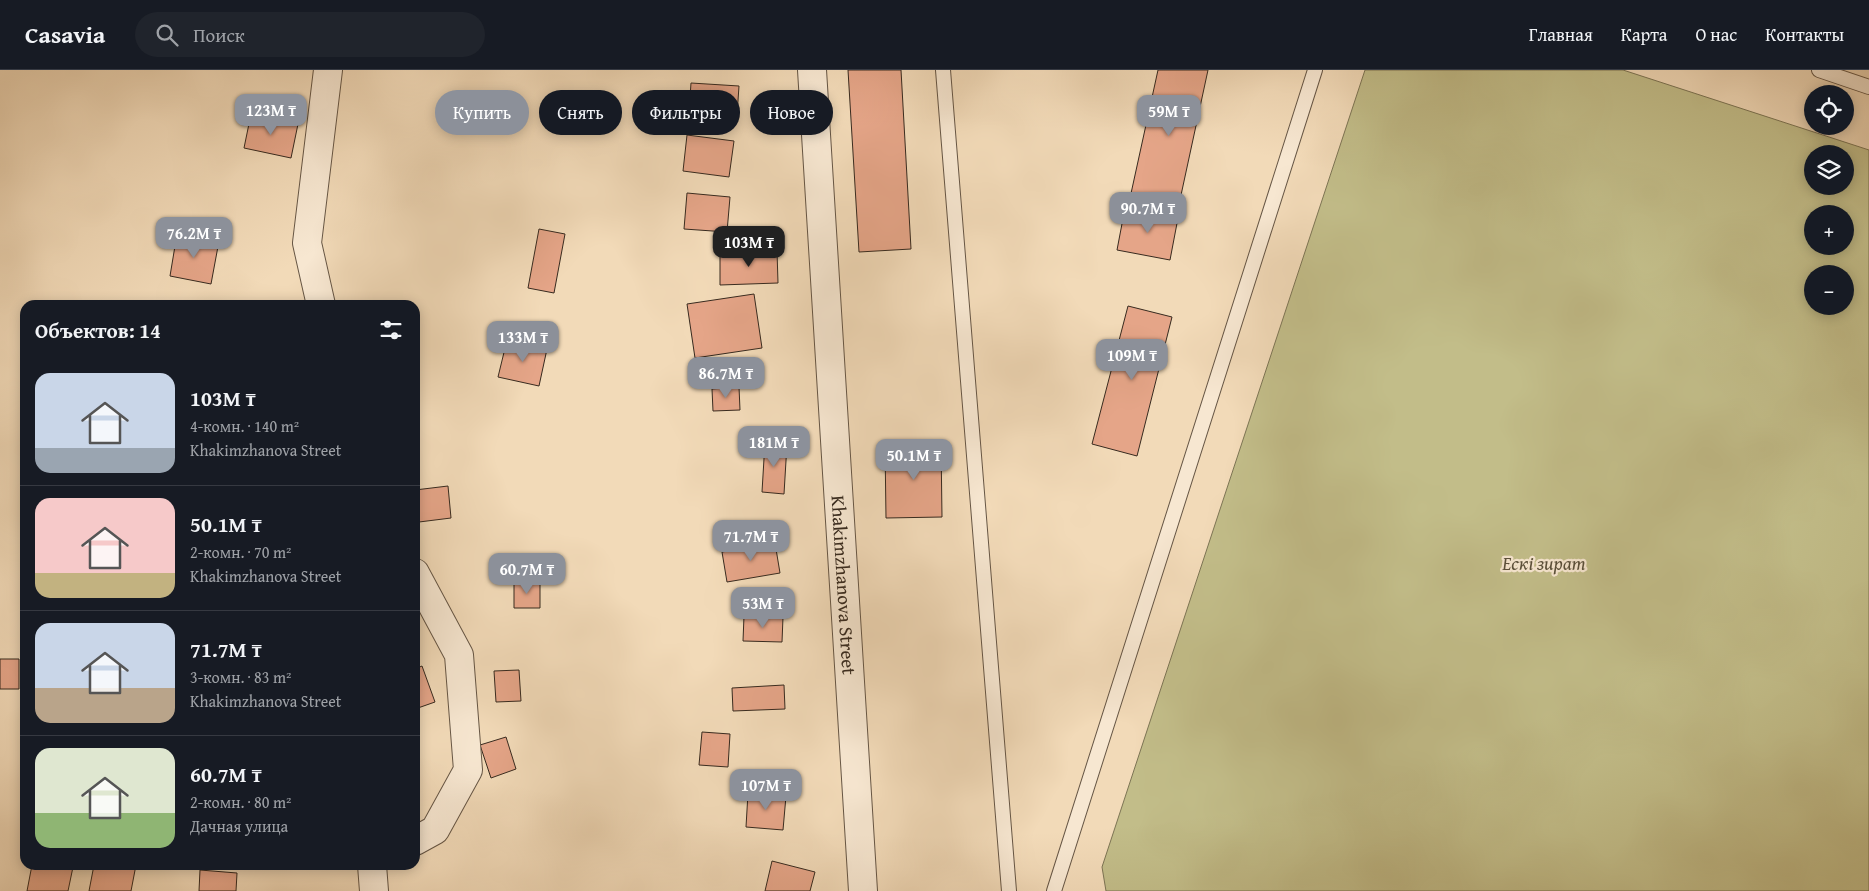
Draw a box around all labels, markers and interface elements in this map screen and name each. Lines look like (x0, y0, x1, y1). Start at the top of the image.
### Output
search box (135, 12, 485, 57)
text: Casavia (25, 17, 105, 52)
icon: search (153, 21, 181, 49)
text: Поиск (193, 21, 245, 49)
text: Главная (1529, 21, 1593, 48)
text: Карта (1621, 21, 1667, 48)
text: О нас (1695, 21, 1737, 48)
text: Контакты (1765, 21, 1844, 48)
map controls (1804, 85, 1854, 315)
button: locate (1804, 85, 1854, 135)
chip: Купить (435, 90, 529, 135)
chip: Снять (539, 90, 622, 135)
chip: Фильтры (632, 90, 740, 135)
chip: Новое (750, 90, 833, 135)
pin: 123M ₸ (230, 93, 312, 136)
pin: 59M ₸ (1134, 94, 1204, 137)
text: 123M ₸ (246, 98, 296, 122)
text: 59M ₸ (1148, 99, 1190, 123)
button: layers (1804, 145, 1854, 195)
pin: 90.7M ₸ (1102, 191, 1194, 234)
text: 90.7M ₸ (1121, 196, 1175, 220)
button: + (1804, 205, 1854, 255)
pin: 76.2M ₸ (148, 216, 240, 259)
text: 76.2M ₸ (167, 221, 221, 245)
pin: 103M ₸ (708, 226, 790, 268)
text: 103M ₸ (724, 230, 774, 254)
button: − (1804, 265, 1854, 315)
text: Объектов: 14 (35, 315, 161, 346)
icon: filters (377, 316, 405, 344)
pin: 133M ₸ (482, 320, 564, 363)
text: 133M ₸ (498, 325, 548, 349)
pin: 109M ₸ (1091, 338, 1173, 381)
text: 109M ₸ (1107, 343, 1157, 367)
pin: 86.7M ₸ (680, 356, 772, 399)
text: 86.7M ₸ (699, 361, 753, 385)
text: 103M ₸ (190, 383, 256, 414)
icon: home (75, 393, 135, 453)
text: 4-комн. · 140 m² (190, 414, 299, 438)
pin: 181M ₸ (733, 426, 815, 468)
text: 181M ₸ (749, 430, 799, 454)
text: Khakimzhanova Street (190, 438, 341, 462)
pin: 50.1M ₸ (868, 438, 960, 481)
text: 50.1M ₸ (887, 443, 941, 467)
street label: Khakimzhanova Street (824, 494, 864, 676)
text: 50.1M ₸ (190, 509, 262, 540)
icon: home (75, 518, 135, 578)
pin: 71.7M ₸ (705, 520, 797, 562)
text: 71.7M ₸ (724, 524, 778, 548)
text: 2-комн. · 70 m² (190, 540, 291, 564)
park label: Ескі зират (1501, 549, 1586, 577)
pin: 60.7M ₸ (481, 552, 573, 595)
text: 60.7M ₸ (500, 557, 554, 581)
text: Khakimzhanova Street (190, 564, 341, 588)
pin: 53M ₸ (728, 586, 798, 629)
text: 53M ₸ (742, 591, 784, 615)
text: 71.7M ₸ (190, 634, 262, 665)
icon: home (75, 643, 135, 703)
text: 3-комн. · 83 m² (190, 665, 291, 689)
text: Khakimzhanova Street (190, 689, 341, 713)
text: 60.7M ₸ (190, 759, 262, 790)
icon: home (75, 768, 135, 828)
pin: 107M ₸ (725, 768, 807, 811)
text: 107M ₸ (741, 773, 791, 797)
text: 2-комн. · 80 m² (190, 790, 291, 814)
text: Дачная улица (190, 814, 288, 838)

